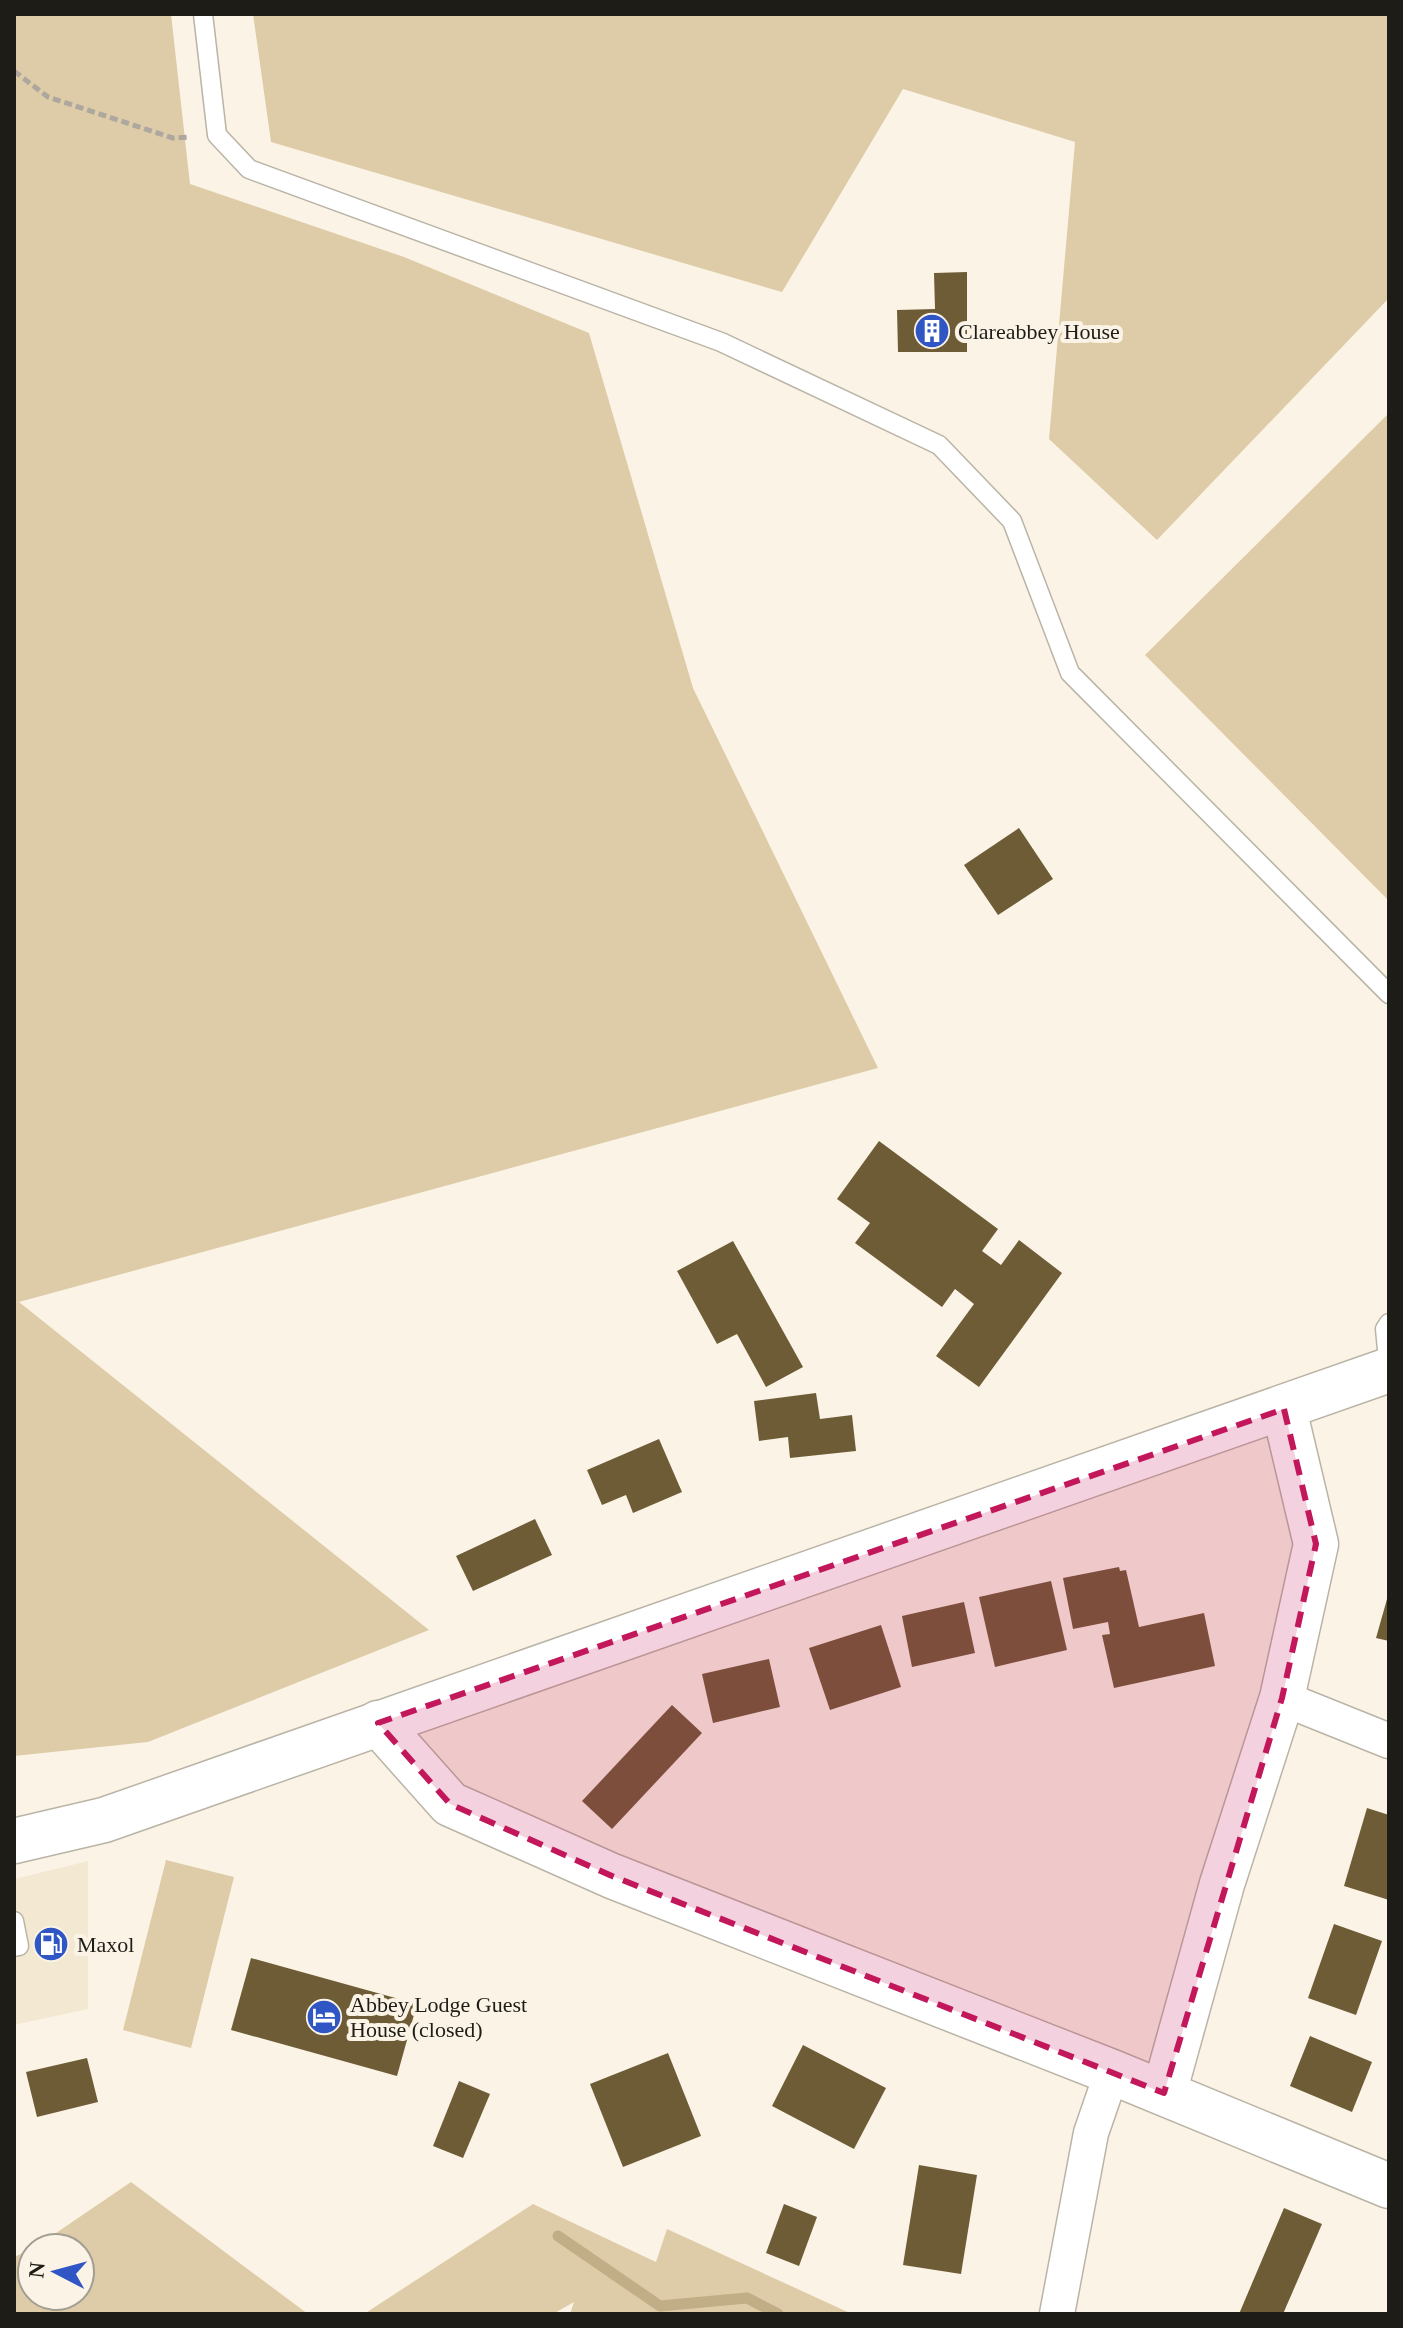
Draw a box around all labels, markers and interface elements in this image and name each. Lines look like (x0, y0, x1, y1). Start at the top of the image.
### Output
building icon: Clareabbey House (913, 312, 951, 350)
place label: Clareabbey House (958, 319, 1120, 344)
fuel station icon: Maxol (32, 1925, 70, 1963)
place label: Maxol (77, 1932, 134, 1957)
place label: Abbey Lodge Guest House (closed) (350, 1992, 527, 2042)
hotel icon: Abbey Lodge Guest House (closed) (305, 1998, 343, 2036)
north arrow (16, 2232, 96, 2312)
text: N (23, 2261, 50, 2279)

